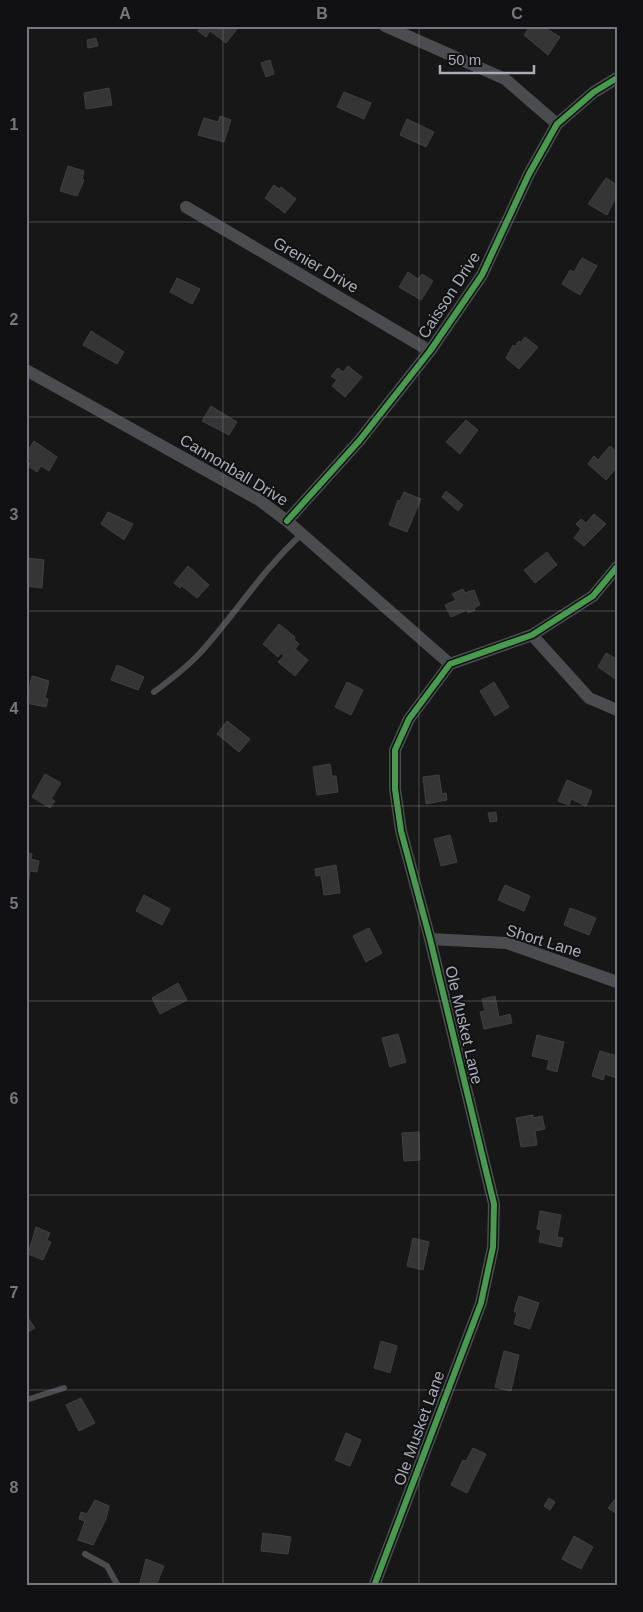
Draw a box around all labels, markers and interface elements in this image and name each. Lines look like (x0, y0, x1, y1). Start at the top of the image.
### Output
text: A (119, 5, 131, 22)
text: B (316, 5, 328, 22)
text: C (511, 5, 523, 22)
scale bar (440, 42, 534, 74)
text: 50 m (448, 51, 481, 68)
text: 1 (10, 116, 19, 133)
street label: Grenier Drive (271, 234, 362, 296)
street label: Caisson Drive (415, 249, 483, 341)
text: 2 (10, 311, 19, 328)
street label: Cannonball Drive (177, 431, 291, 509)
text: 3 (10, 506, 19, 523)
text: 4 (10, 700, 19, 717)
text: 5 (10, 895, 19, 912)
street label: Short Lane (504, 921, 584, 961)
street label: Ole Musket Lane (442, 964, 486, 1086)
text: 6 (10, 1090, 19, 1107)
text: 7 (10, 1284, 19, 1301)
street label: Ole Musket Lane (390, 1368, 448, 1488)
text: 8 (10, 1479, 19, 1496)

